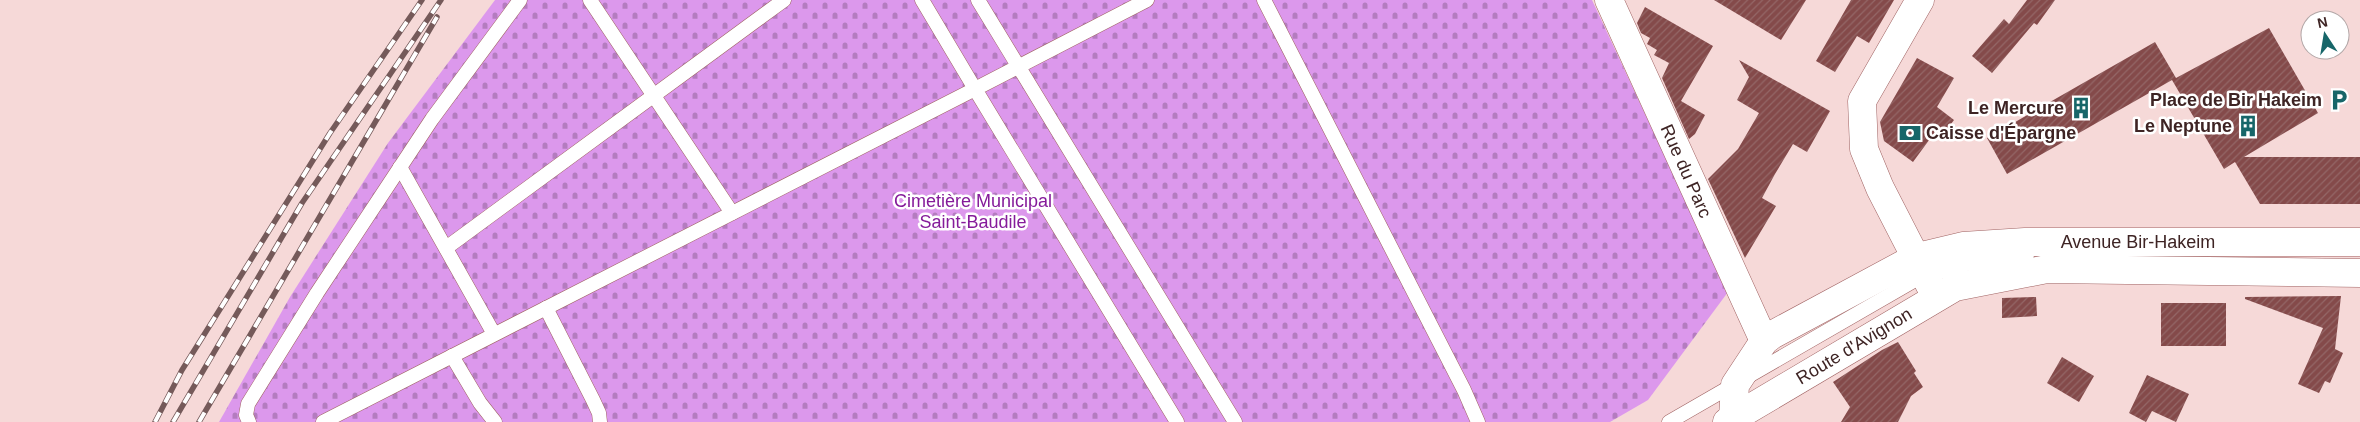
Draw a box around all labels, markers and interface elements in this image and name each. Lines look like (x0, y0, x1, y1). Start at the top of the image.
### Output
north arrow (2300, 10, 2350, 60)
text: N (2316, 13, 2329, 31)
parking icon: Place de Bir Hakeim (2326, 87, 2352, 113)
place label: Place de Bir Hakeim (2150, 90, 2322, 110)
building icon: Le Mercure (2068, 95, 2094, 121)
place label: Le Mercure (1968, 98, 2064, 118)
building icon: Le Neptune (2235, 113, 2261, 139)
place label: Le Neptune (2134, 116, 2232, 136)
bank icon: Caisse d'Épargne (1897, 120, 1923, 146)
street label: Rue du Parc (1657, 121, 1715, 221)
place label: Caisse d'Épargne (1926, 122, 2076, 143)
park label: Cimetière Municipal Saint-Baudile (894, 191, 1052, 232)
street label: Avenue Bir-Hakeim (2061, 232, 2215, 252)
street label: Route d'Avignon (1793, 304, 1915, 388)

